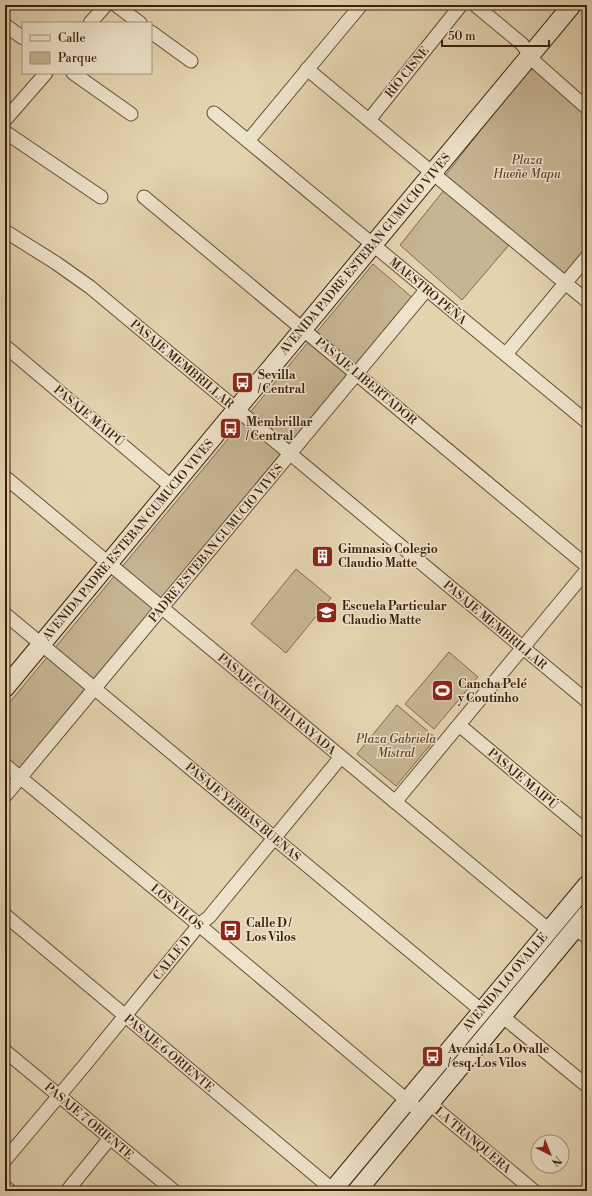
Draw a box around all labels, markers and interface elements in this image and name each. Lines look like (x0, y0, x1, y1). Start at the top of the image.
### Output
legend (22, 22, 152, 74)
scale bar (442, 22, 549, 48)
text: 50 m (448, 29, 476, 44)
text: Calle (58, 31, 85, 46)
street label: RÍO CISNE (381, 42, 433, 101)
text: Parque (58, 51, 97, 66)
street label: AVENIDA PADRE ESTEBAN GUMUCIO VIVES (276, 150, 454, 359)
park label: Plaza Hueñe Mapu (492, 153, 561, 182)
street label: MAESTRO PEÑA (386, 253, 471, 329)
street label: PASAJE MEMBRILLAR (127, 317, 237, 412)
street label: PASAJE LIBERTADOR (312, 335, 420, 429)
place label: Sevilla / Central (257, 368, 305, 397)
bus stop icon: Sevilla / Central (230, 369, 256, 395)
street label: PASAJE MAIPÚ (51, 381, 128, 450)
place label: Membrillar / Central (245, 415, 313, 444)
bus stop icon: Membrillar / Central (217, 416, 243, 442)
street label: AVENIDA PADRE ESTEBAN GUMUCIO VIVES (39, 436, 217, 644)
street label: PADRE ESTEBAN GUMUCIO VIVES (146, 461, 286, 625)
place label: Gimnasio Colegio Claudio Matte (338, 542, 438, 571)
building icon: Gimnasio Colegio Claudio Matte (310, 543, 336, 569)
street label: PASAJE MEMBRILLAR (440, 578, 550, 673)
place label: Escuela Particular Claudio Matte (342, 599, 447, 628)
school or university icon: Escuela Particular Claudio Matte (314, 600, 340, 626)
street label: PASAJE CANCHA RAYADA (215, 651, 339, 759)
place label: Cancha Pelé y Coutinho (457, 677, 527, 706)
sports icon: Cancha Pelé y Coutinho (429, 678, 455, 704)
park label: Plaza Gabriela Mistral (355, 732, 436, 761)
street label: PASAJE MAIPÚ (485, 744, 562, 813)
street label: PASAJE YERBAS BUENAS (182, 760, 303, 865)
street label: LOS VILOS (147, 881, 206, 934)
place label: Calle D / Los Vilos (246, 916, 296, 945)
bus stop icon: Calle D / Los Vilos (217, 917, 243, 943)
street label: AVENIDA LO OVALLE (459, 930, 551, 1036)
street label: CALLE D (150, 933, 195, 984)
street label: PASAJE 6 ORIENTE (121, 1011, 217, 1095)
place label: Avenida Lo Ovalle / esq. Los Vilos (447, 1042, 550, 1071)
bus stop icon: Avenida Lo Ovalle / esq. Los Vilos (419, 1043, 445, 1069)
street label: PASAJE 7 ORIENTE (41, 1080, 136, 1163)
street label: LA TRANQUERA (431, 1104, 515, 1177)
north arrow (530, 1134, 570, 1174)
text: N (548, 1152, 564, 1169)

